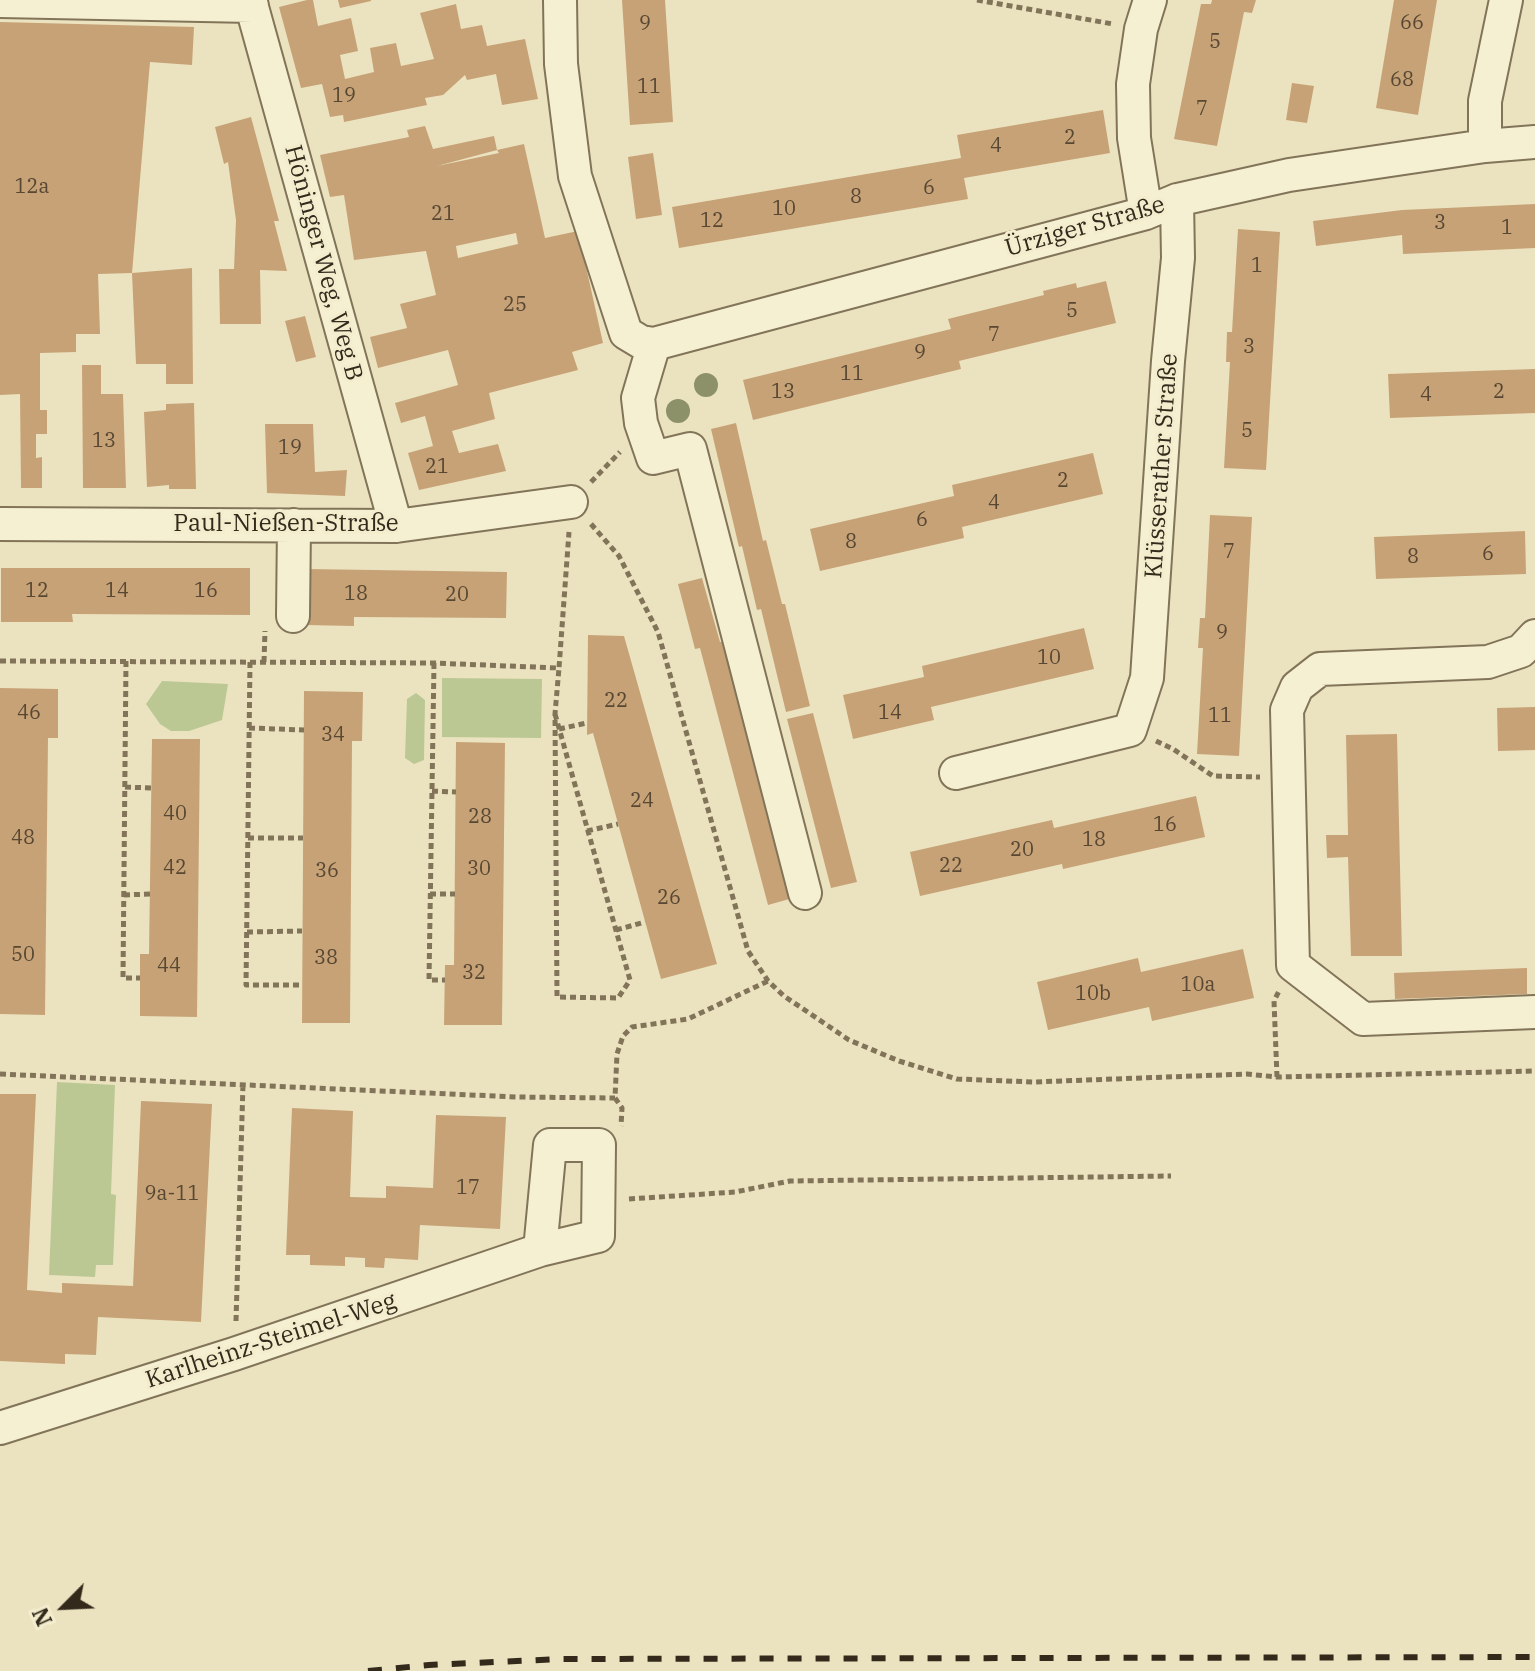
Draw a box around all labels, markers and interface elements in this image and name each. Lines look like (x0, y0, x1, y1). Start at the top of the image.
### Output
house number: 66 (1400, 11, 1424, 35)
house number: 9 (639, 12, 651, 36)
house number: 5 (1209, 30, 1221, 54)
house number: 68 (1390, 68, 1414, 92)
house number: 11 (637, 75, 661, 99)
house number: 19 (332, 84, 356, 108)
house number: 7 (1196, 97, 1208, 121)
house number: 2 (1064, 126, 1076, 150)
house number: 4 (990, 134, 1002, 158)
street label: Höninger Weg, Weg B (278, 142, 368, 384)
house number: 12a (15, 175, 49, 199)
house number: 6 (923, 176, 935, 200)
house number: 8 (850, 185, 862, 209)
street label: Ürziger Straße (1002, 190, 1168, 264)
house number: 10 (772, 197, 796, 221)
house number: 21 (431, 202, 455, 226)
house number: 12 (700, 209, 724, 233)
house number: 3 (1434, 211, 1446, 235)
house number: 1 (1501, 216, 1513, 240)
house number: 1 (1251, 254, 1263, 278)
house number: 25 (503, 293, 527, 317)
house number: 5 (1066, 299, 1078, 323)
house number: 7 (988, 323, 1000, 347)
house number: 3 (1243, 335, 1255, 359)
house number: 9 (914, 341, 926, 365)
street label: Klüsserather Straße (1140, 352, 1184, 580)
house number: 11 (840, 362, 864, 386)
house number: 13 (771, 380, 795, 404)
house number: 2 (1493, 380, 1505, 404)
house number: 4 (1420, 383, 1432, 407)
house number: 5 (1241, 419, 1253, 443)
house number: 13 (92, 429, 116, 453)
house number: 19 (278, 436, 302, 460)
house number: 21 (425, 455, 449, 479)
house number: 2 (1057, 469, 1069, 493)
house number: 4 (988, 491, 1000, 515)
house number: 6 (916, 508, 928, 532)
street label: Paul-Nießen-Straße (173, 510, 399, 538)
house number: 8 (845, 530, 857, 554)
house number: 7 (1223, 540, 1235, 564)
house number: 6 (1482, 542, 1494, 566)
house number: 8 (1407, 545, 1419, 569)
house number: 12 (25, 579, 49, 603)
house number: 14 (105, 579, 129, 603)
house number: 16 (194, 579, 218, 603)
house number: 18 (344, 582, 368, 606)
house number: 20 (445, 583, 469, 607)
house number: 9 (1216, 621, 1228, 645)
house number: 10 (1037, 646, 1061, 670)
house number: 22 (604, 689, 628, 713)
house number: 46 (17, 701, 41, 725)
house number: 14 (878, 701, 902, 725)
house number: 11 (1208, 704, 1232, 728)
house number: 34 (321, 723, 345, 747)
house number: 24 (630, 789, 654, 813)
house number: 40 (163, 802, 187, 826)
house number: 28 (468, 805, 492, 829)
house number: 16 (1153, 813, 1177, 837)
house number: 48 (11, 826, 35, 850)
house number: 18 (1082, 828, 1106, 852)
house number: 20 (1010, 838, 1034, 862)
house number: 22 (939, 854, 963, 878)
house number: 42 (163, 856, 187, 880)
house number: 30 (467, 857, 491, 881)
house number: 36 (315, 859, 339, 883)
house number: 26 (657, 886, 681, 910)
house number: 50 (11, 943, 35, 967)
house number: 38 (314, 946, 338, 970)
house number: 44 (157, 954, 181, 978)
house number: 32 (462, 961, 486, 985)
house number: 10a (1181, 973, 1215, 997)
house number: 10b (1075, 982, 1111, 1006)
house number: 17 (456, 1176, 480, 1200)
house number: 9a-11 (145, 1182, 199, 1206)
street label: Karlheinz-Steimel-Weg (142, 1287, 400, 1395)
north arrow (24, 1567, 104, 1647)
text: N (25, 1603, 58, 1631)

